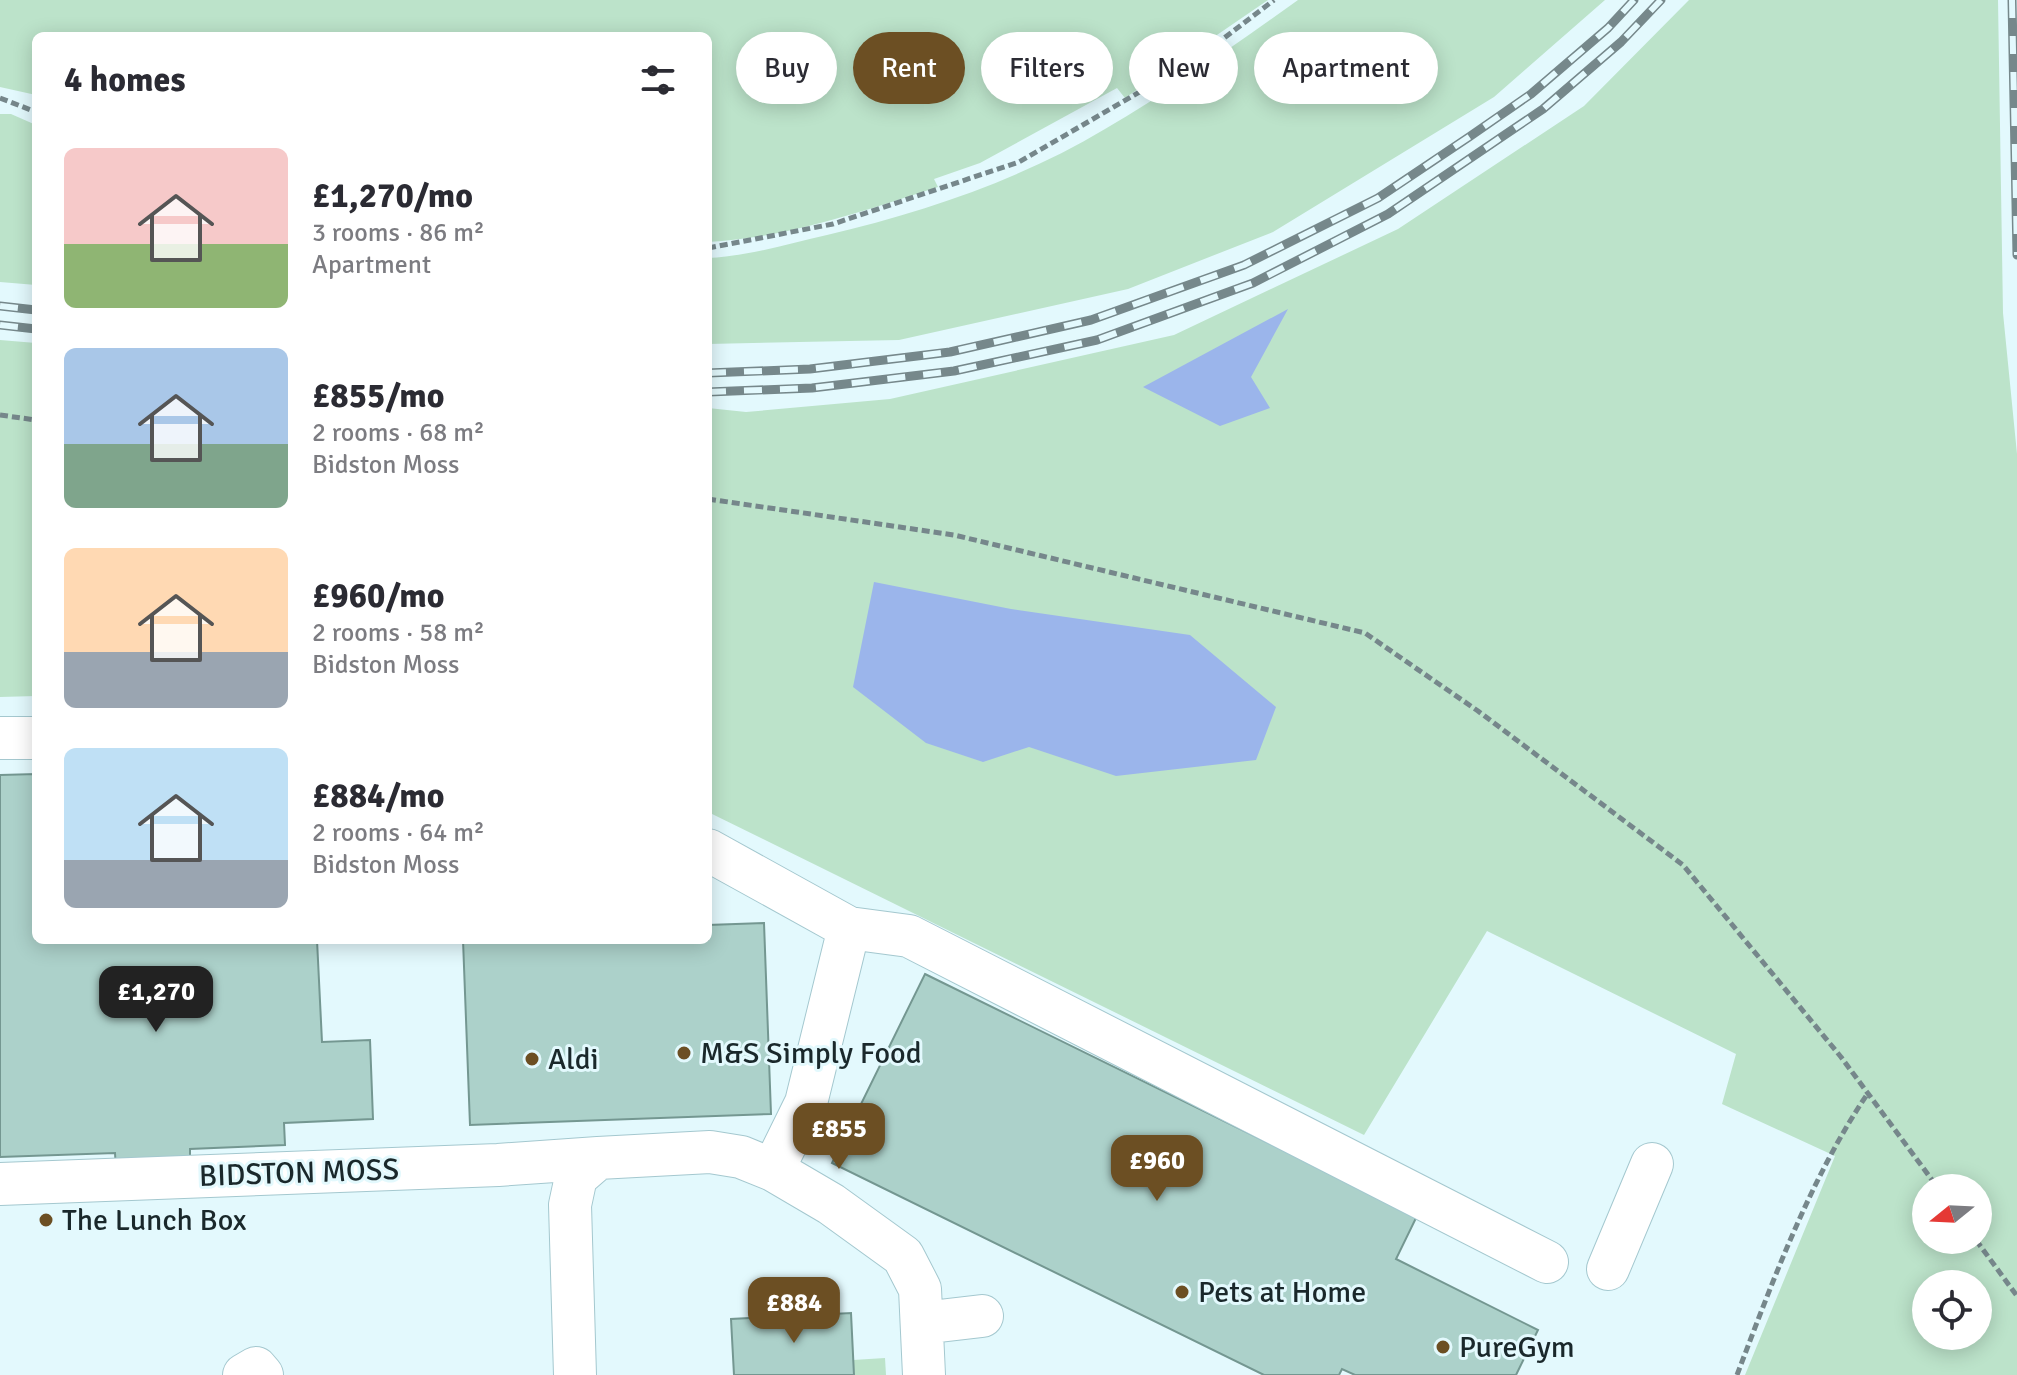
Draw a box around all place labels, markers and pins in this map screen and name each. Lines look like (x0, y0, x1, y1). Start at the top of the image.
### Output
pin: £1,270 (91, 966, 221, 1034)
place label: M&S Simply Food (700, 1035, 922, 1072)
place label: Aldi (548, 1041, 599, 1078)
marker: M&S Simply Food (675, 1044, 693, 1062)
marker: Aldi (523, 1050, 541, 1068)
pin: £855 (792, 1103, 886, 1171)
pin: £960 (1110, 1135, 1204, 1203)
place label: The Lunch Box (62, 1202, 247, 1239)
marker: The Lunch Box (37, 1211, 55, 1229)
place label: Pets at Home (1198, 1274, 1366, 1311)
pin: £884 (747, 1277, 841, 1345)
marker: Pets at Home (1173, 1283, 1191, 1301)
place label: PureGym (1459, 1329, 1575, 1366)
marker: PureGym (1434, 1338, 1452, 1356)

